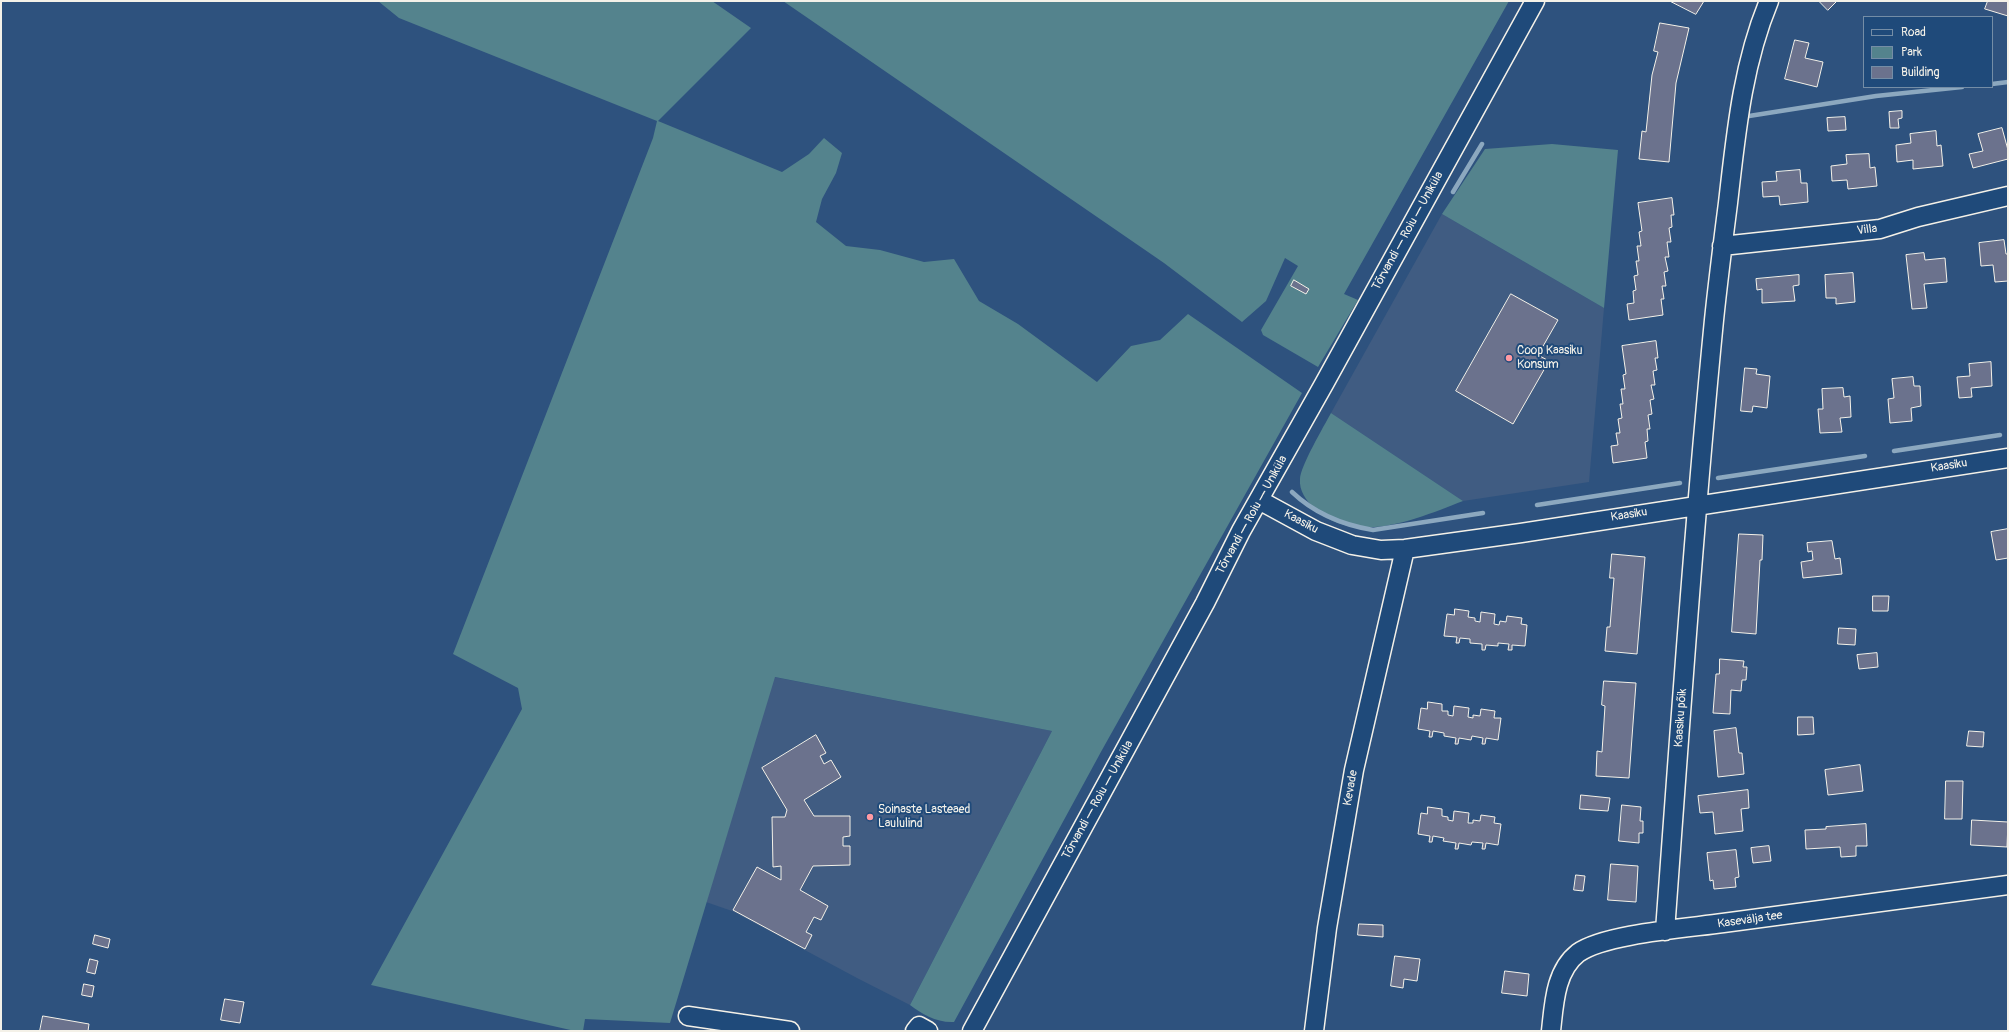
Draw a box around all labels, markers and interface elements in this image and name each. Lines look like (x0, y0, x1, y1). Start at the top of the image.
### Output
legend (1863, 16, 1993, 88)
text: Road (1901, 25, 1926, 40)
text: Park (1901, 45, 1922, 60)
text: Building (1901, 65, 1940, 80)
street label: Tõrvandi — Roiu — Uniküla (1369, 169, 1447, 293)
street label: Villa (1856, 222, 1878, 238)
place label: Coop Kaasiku Konsum (1517, 344, 1583, 372)
marker: Coop Kaasiku Konsum (1504, 353, 1514, 363)
street label: Tõrvandi — Roiu — Uniküla (1213, 453, 1291, 577)
street label: Kaasiku (1930, 456, 1968, 476)
street label: Kaasiku (1610, 505, 1648, 525)
street label: Kaasiku (1281, 507, 1321, 537)
street label: Kaasiku põik (1672, 688, 1690, 748)
street label: Tõrvandi — Roiu — Uniküla (1059, 738, 1137, 862)
street label: Kevade (1341, 769, 1361, 807)
place label: Soinaste Lasteaed Laululind (878, 803, 970, 831)
marker: Soinaste Lasteaed Laululind (865, 812, 875, 822)
street label: Kasevälja tee (1716, 908, 1784, 932)

